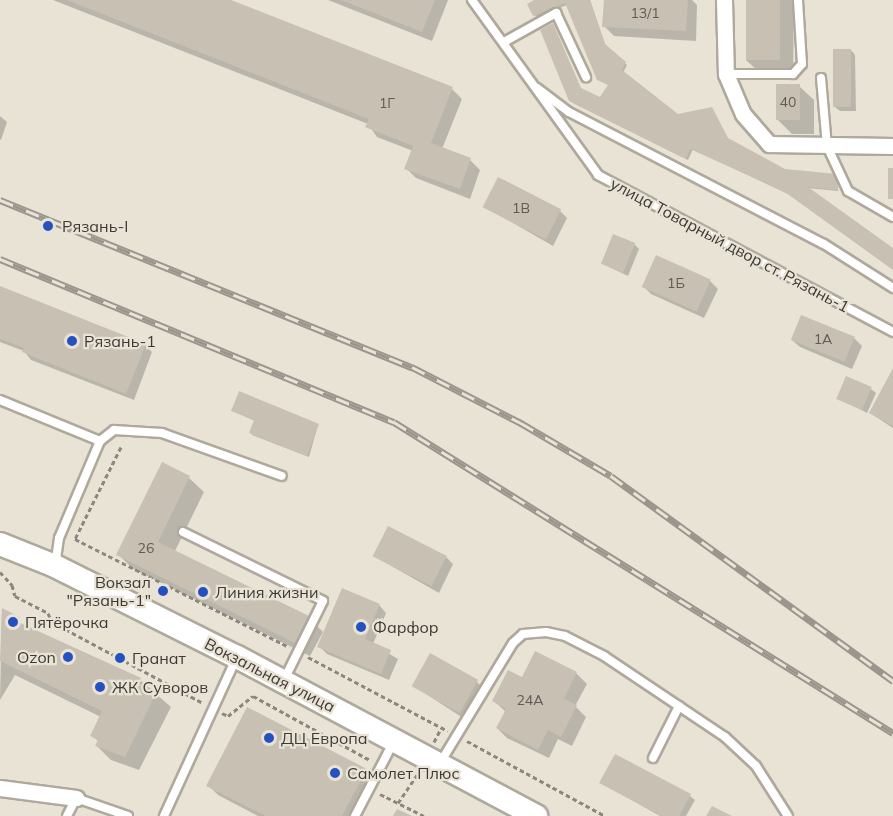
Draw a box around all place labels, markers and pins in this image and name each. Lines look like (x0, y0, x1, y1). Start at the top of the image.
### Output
place label: Рязань-I (62, 216, 128, 236)
marker: Рязань-I (39, 217, 57, 235)
place label: Рязань-1 (84, 331, 156, 351)
marker: Рязань-1 (65, 334, 79, 348)
place label: Вокзал "Рязань-1" (67, 572, 151, 610)
place label: Линия жизни (215, 582, 318, 602)
marker: Вокзал "Рязань-1" (156, 584, 170, 598)
marker: Линия жизни (196, 585, 210, 599)
place label: Пятёрочка (25, 612, 109, 632)
marker: Пятёрочка (6, 615, 20, 629)
place label: Фарфор (373, 617, 439, 637)
marker: Фарфор (354, 620, 368, 634)
place label: Ozon (17, 647, 56, 667)
place label: Гранат (132, 648, 186, 668)
marker: Ozon (61, 650, 75, 664)
marker: Гранат (113, 651, 127, 665)
place label: ЖК Суворов (112, 677, 208, 697)
marker: ЖК Суворов (93, 680, 107, 694)
place label: ДЦ Европа (281, 728, 368, 748)
marker: ДЦ Европа (262, 731, 276, 745)
place label: Самолет Плюс (347, 763, 459, 783)
marker: Самолет Плюс (328, 766, 342, 780)

